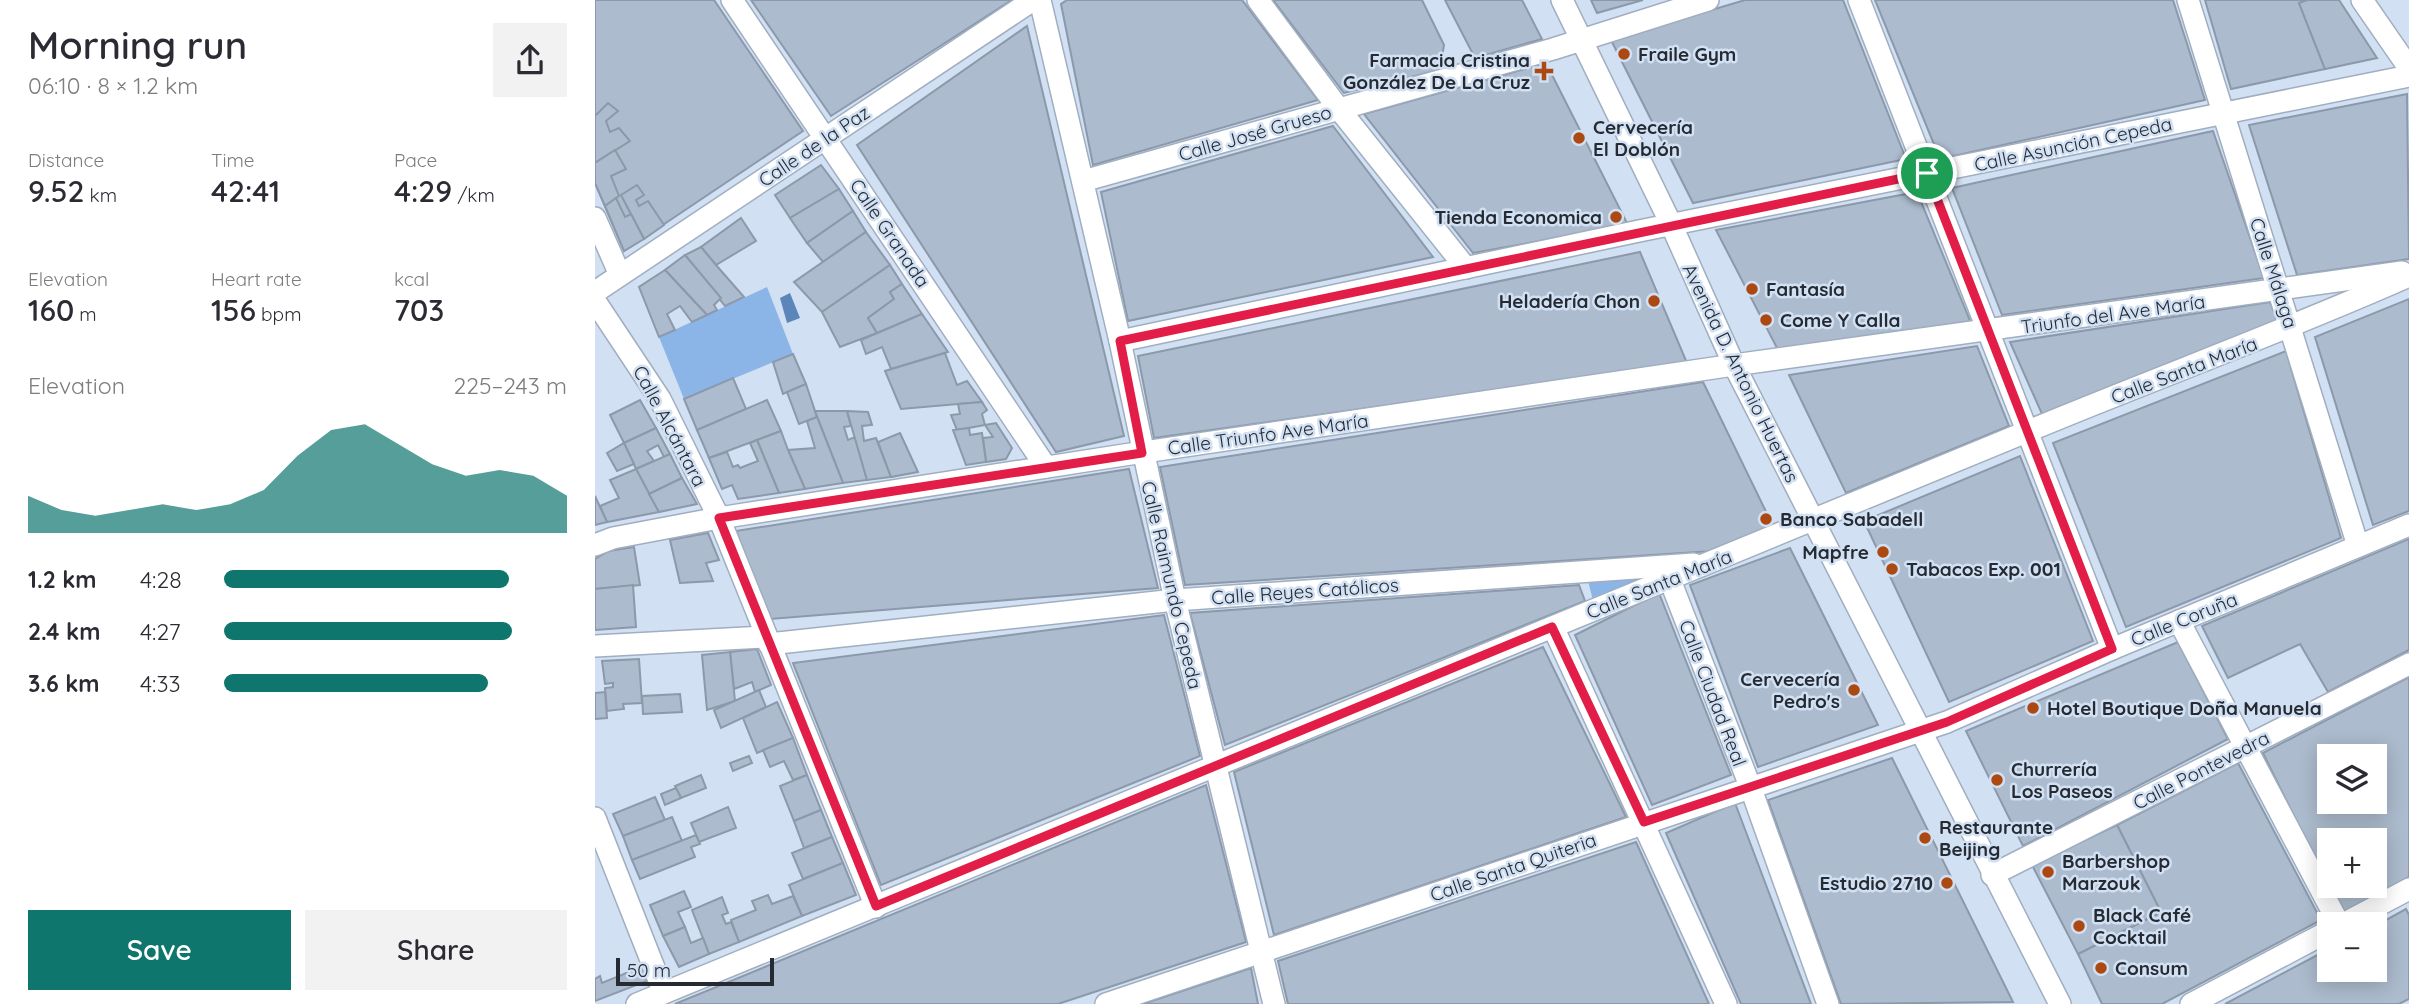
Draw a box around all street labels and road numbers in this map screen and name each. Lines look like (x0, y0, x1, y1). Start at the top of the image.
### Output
street label: Calle de la Paz (754, 100, 874, 192)
street label: Calle José Grueso (1176, 100, 1334, 166)
street label: Calle Asunción Cepeda (1972, 111, 2174, 177)
street label: Calle Granada (845, 174, 935, 292)
street label: Calle Málaga (2245, 215, 2303, 331)
street label: Avenida D. Antonio Huertas (1678, 260, 1804, 486)
street label: Triunfo del Ave María (2019, 289, 2207, 339)
street label: Calle Santa María (2107, 331, 2261, 409)
street label: Calle Alcántara (628, 361, 712, 491)
street label: Calle Triunfo Ave María (1166, 408, 1370, 460)
street label: Calle Raimundo Cepeda (1136, 479, 1208, 691)
street label: Calle Santa María (1583, 544, 1735, 624)
street label: Calle Reyes Católicos (1211, 572, 1400, 610)
street label: Calle Coruña (2127, 587, 2241, 651)
street label: Calle Ciudad Real (1674, 616, 1752, 770)
street label: Calle Pontevedra (2129, 725, 2273, 815)
street label: Calle Santa Quiteria (1427, 827, 1599, 907)

